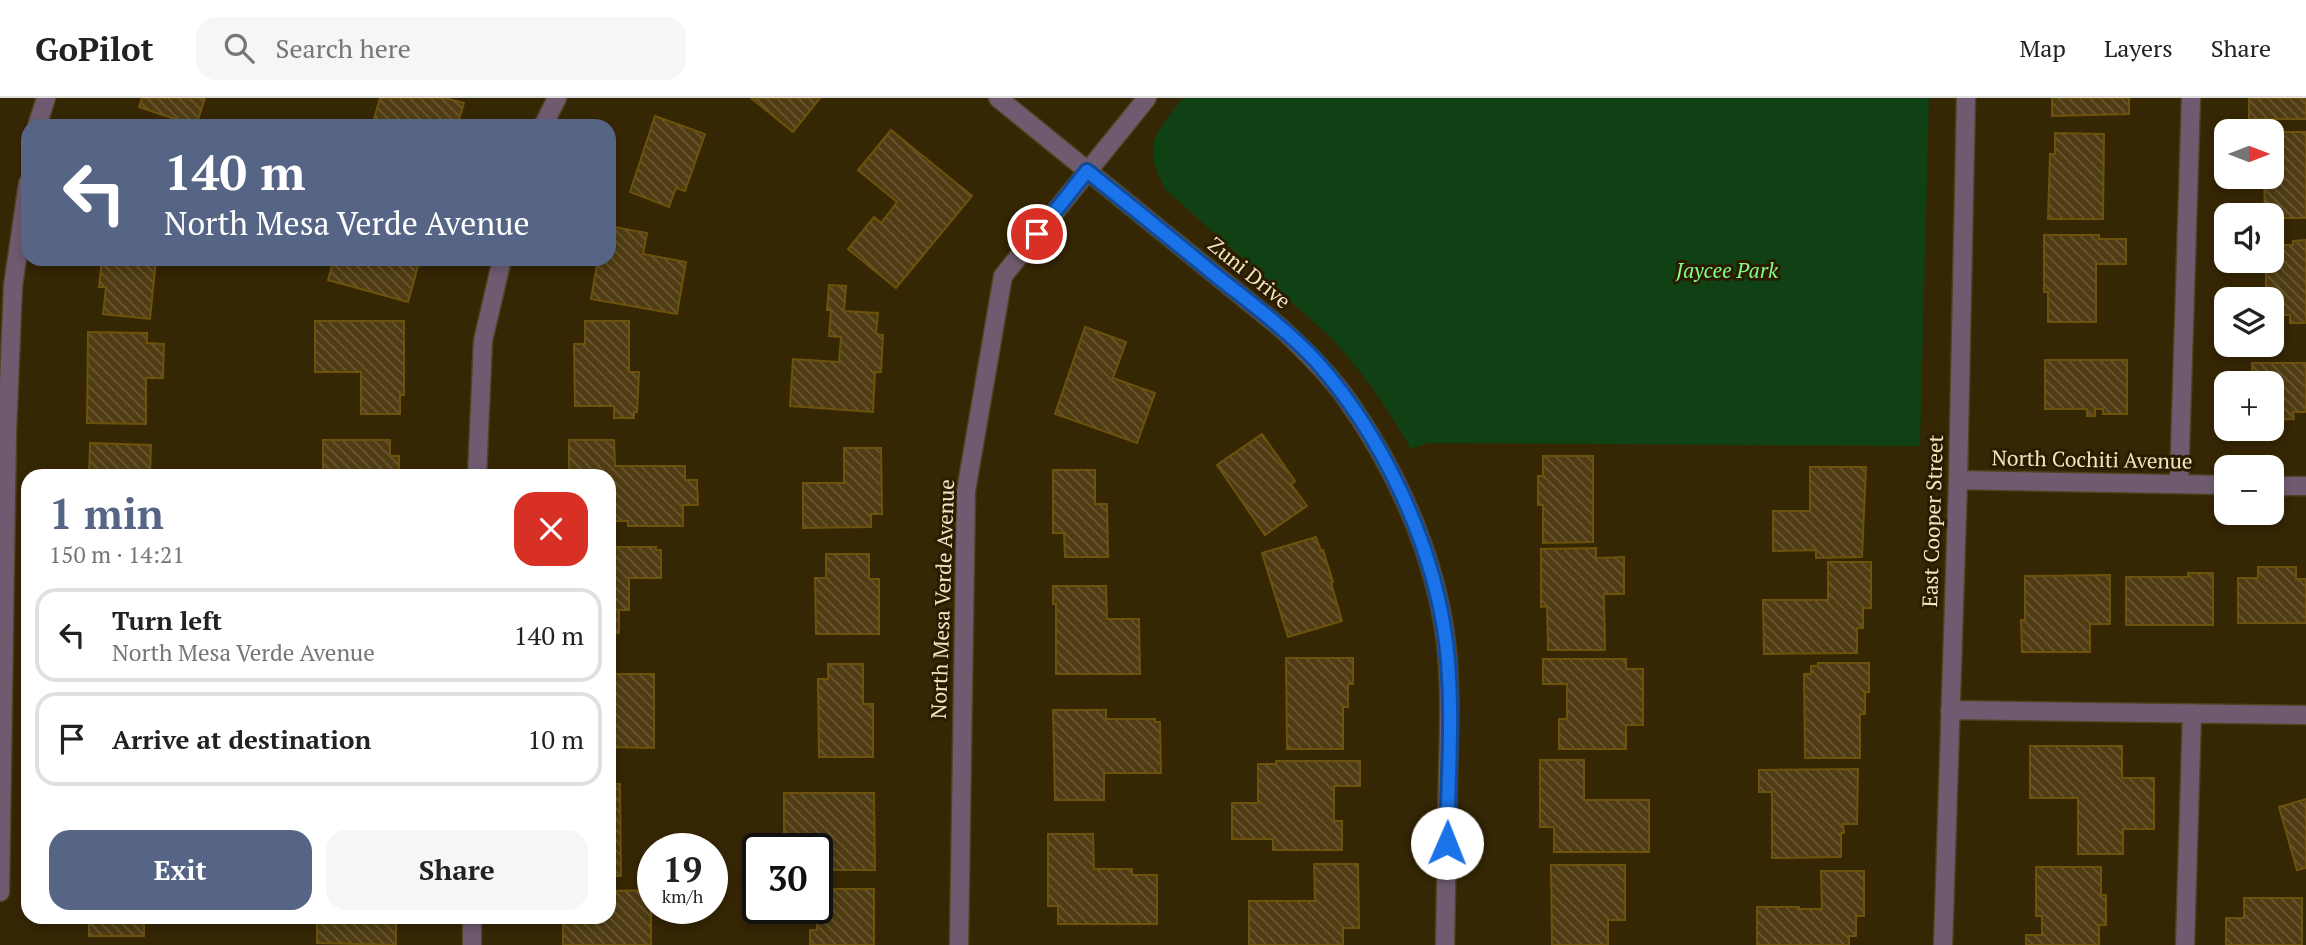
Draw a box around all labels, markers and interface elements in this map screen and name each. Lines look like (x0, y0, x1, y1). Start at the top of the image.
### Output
search box (196, 17, 686, 80)
text: GoPilot (35, 27, 154, 70)
icon: search (220, 29, 258, 67)
text: Search here (276, 31, 411, 65)
text: Map (2019, 32, 2066, 64)
text: Layers (2104, 32, 2173, 64)
text: Share (2211, 32, 2271, 64)
north arrow (2214, 119, 2284, 189)
map controls (2214, 119, 2284, 525)
text: 140 m (164, 139, 306, 204)
icon: left (49, 147, 140, 238)
text: North Mesa Verde Avenue (164, 202, 530, 244)
button: sound (2214, 203, 2284, 273)
pin (1007, 204, 1067, 264)
icon: arrive (1018, 215, 1056, 253)
street label: Zuni Drive (1202, 230, 1297, 314)
park label: Jaycee Park (1675, 256, 1779, 284)
button: layers (2214, 287, 2284, 357)
button: + (2214, 371, 2284, 441)
street label: East Cooper Street (1915, 434, 1949, 608)
street label: North Cochiti Avenue (1991, 443, 2193, 475)
button: − (2214, 455, 2284, 525)
street label: North Mesa Verde Avenue (924, 479, 960, 719)
text: 1 min (49, 485, 164, 541)
button: close (514, 492, 588, 566)
text: 150 m · 14:21 (49, 539, 184, 570)
text: Turn left (112, 603, 222, 637)
icon: left (53, 616, 91, 654)
text: 140 m (514, 618, 584, 652)
text: North Mesa Verde Avenue (112, 637, 375, 668)
icon: arrive (53, 720, 91, 758)
text: Arrive at destination (112, 722, 371, 756)
text: 10 m (528, 722, 584, 756)
position arrow (1410, 806, 1484, 880)
button: Exit (49, 830, 312, 910)
button: Share (326, 830, 588, 910)
speed limit sign: 30 (742, 833, 833, 924)
text: 19 (663, 846, 702, 892)
text: km/h (662, 884, 703, 908)

